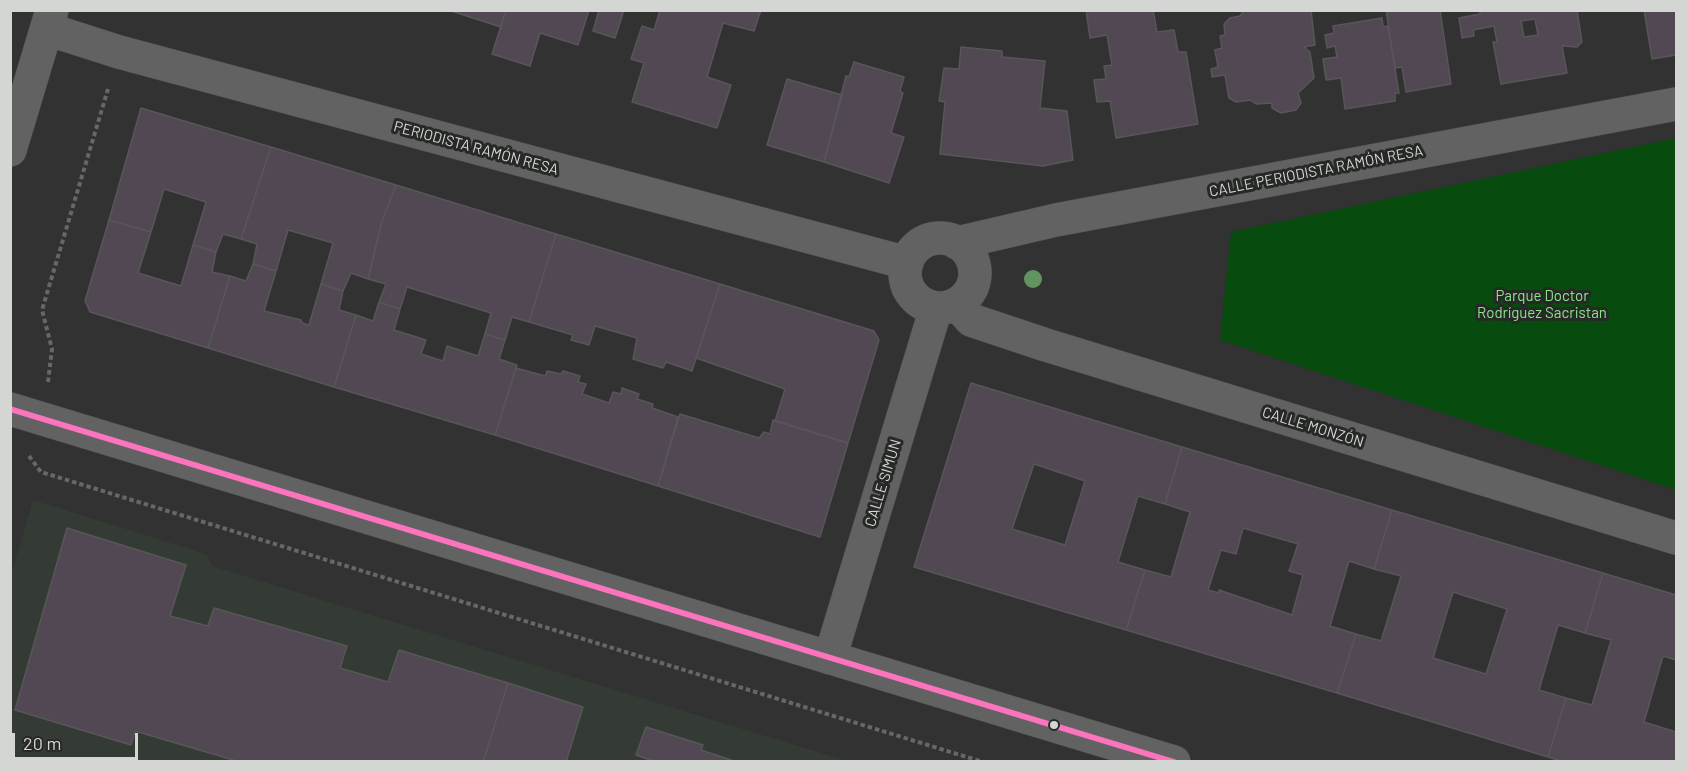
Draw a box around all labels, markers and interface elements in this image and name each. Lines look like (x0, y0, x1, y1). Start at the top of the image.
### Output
street label: PERIODISTA RAMÓN RESA (392, 117, 560, 179)
street label: CALLE PERIODISTA RAMÓN RESA (1208, 141, 1424, 201)
park label: Parque Doctor Rodríguez Sacristan (1477, 287, 1607, 322)
street label: CALLE MONZÓN (1260, 403, 1366, 451)
street label: CALLE SIMUN (861, 437, 905, 529)
unlabelled marker (1048, 719, 1060, 731)
scale bar (15, 721, 141, 759)
text: 20 m (23, 732, 61, 754)

